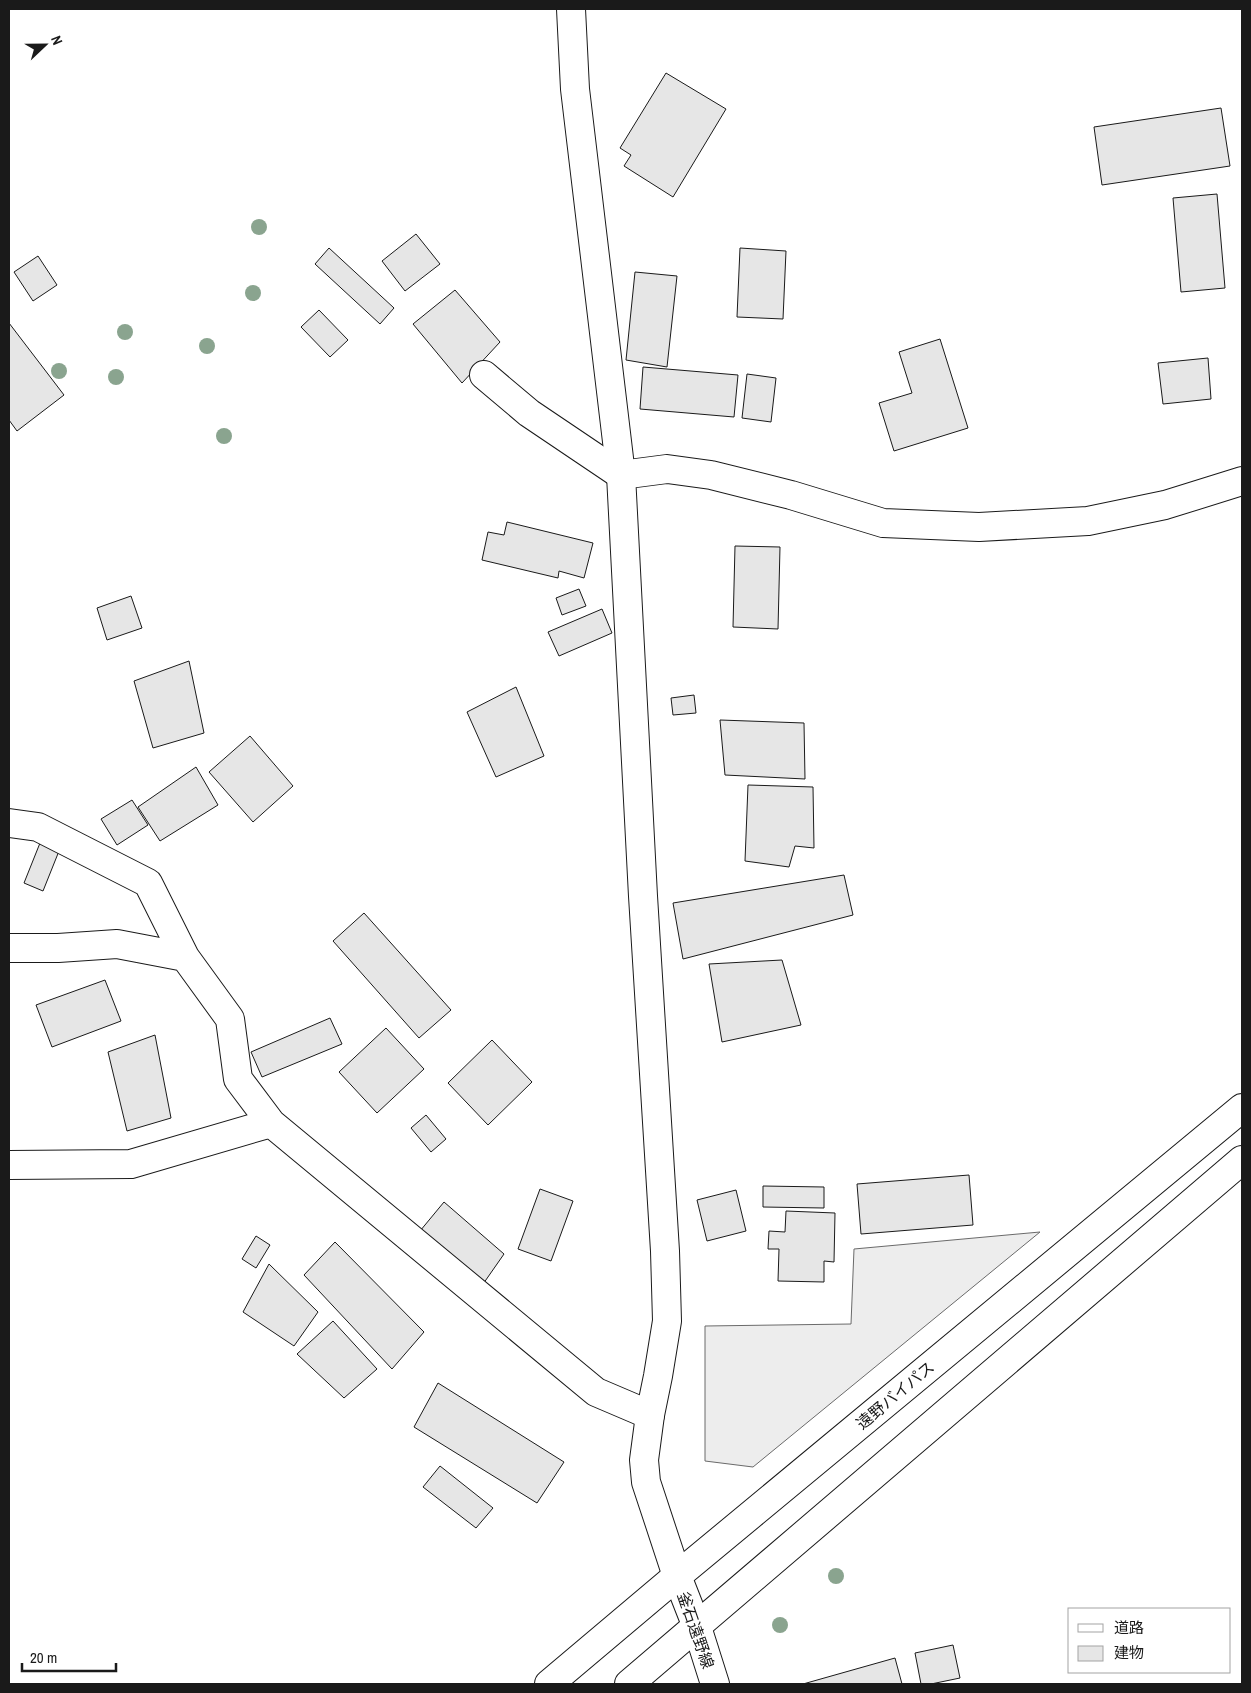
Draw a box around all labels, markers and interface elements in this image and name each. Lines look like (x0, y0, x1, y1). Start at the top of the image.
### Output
north arrow (20, 20, 70, 70)
text: N (47, 33, 67, 47)
street label: 遠野バイパス (851, 1356, 939, 1434)
street label: 釜石遠野線 (673, 1589, 719, 1671)
legend (1068, 1608, 1231, 1673)
text: 道路 (1114, 1617, 1144, 1638)
scale bar (22, 1640, 116, 1672)
text: 建物 (1114, 1642, 1144, 1663)
text: 20 m (30, 1647, 57, 1668)

